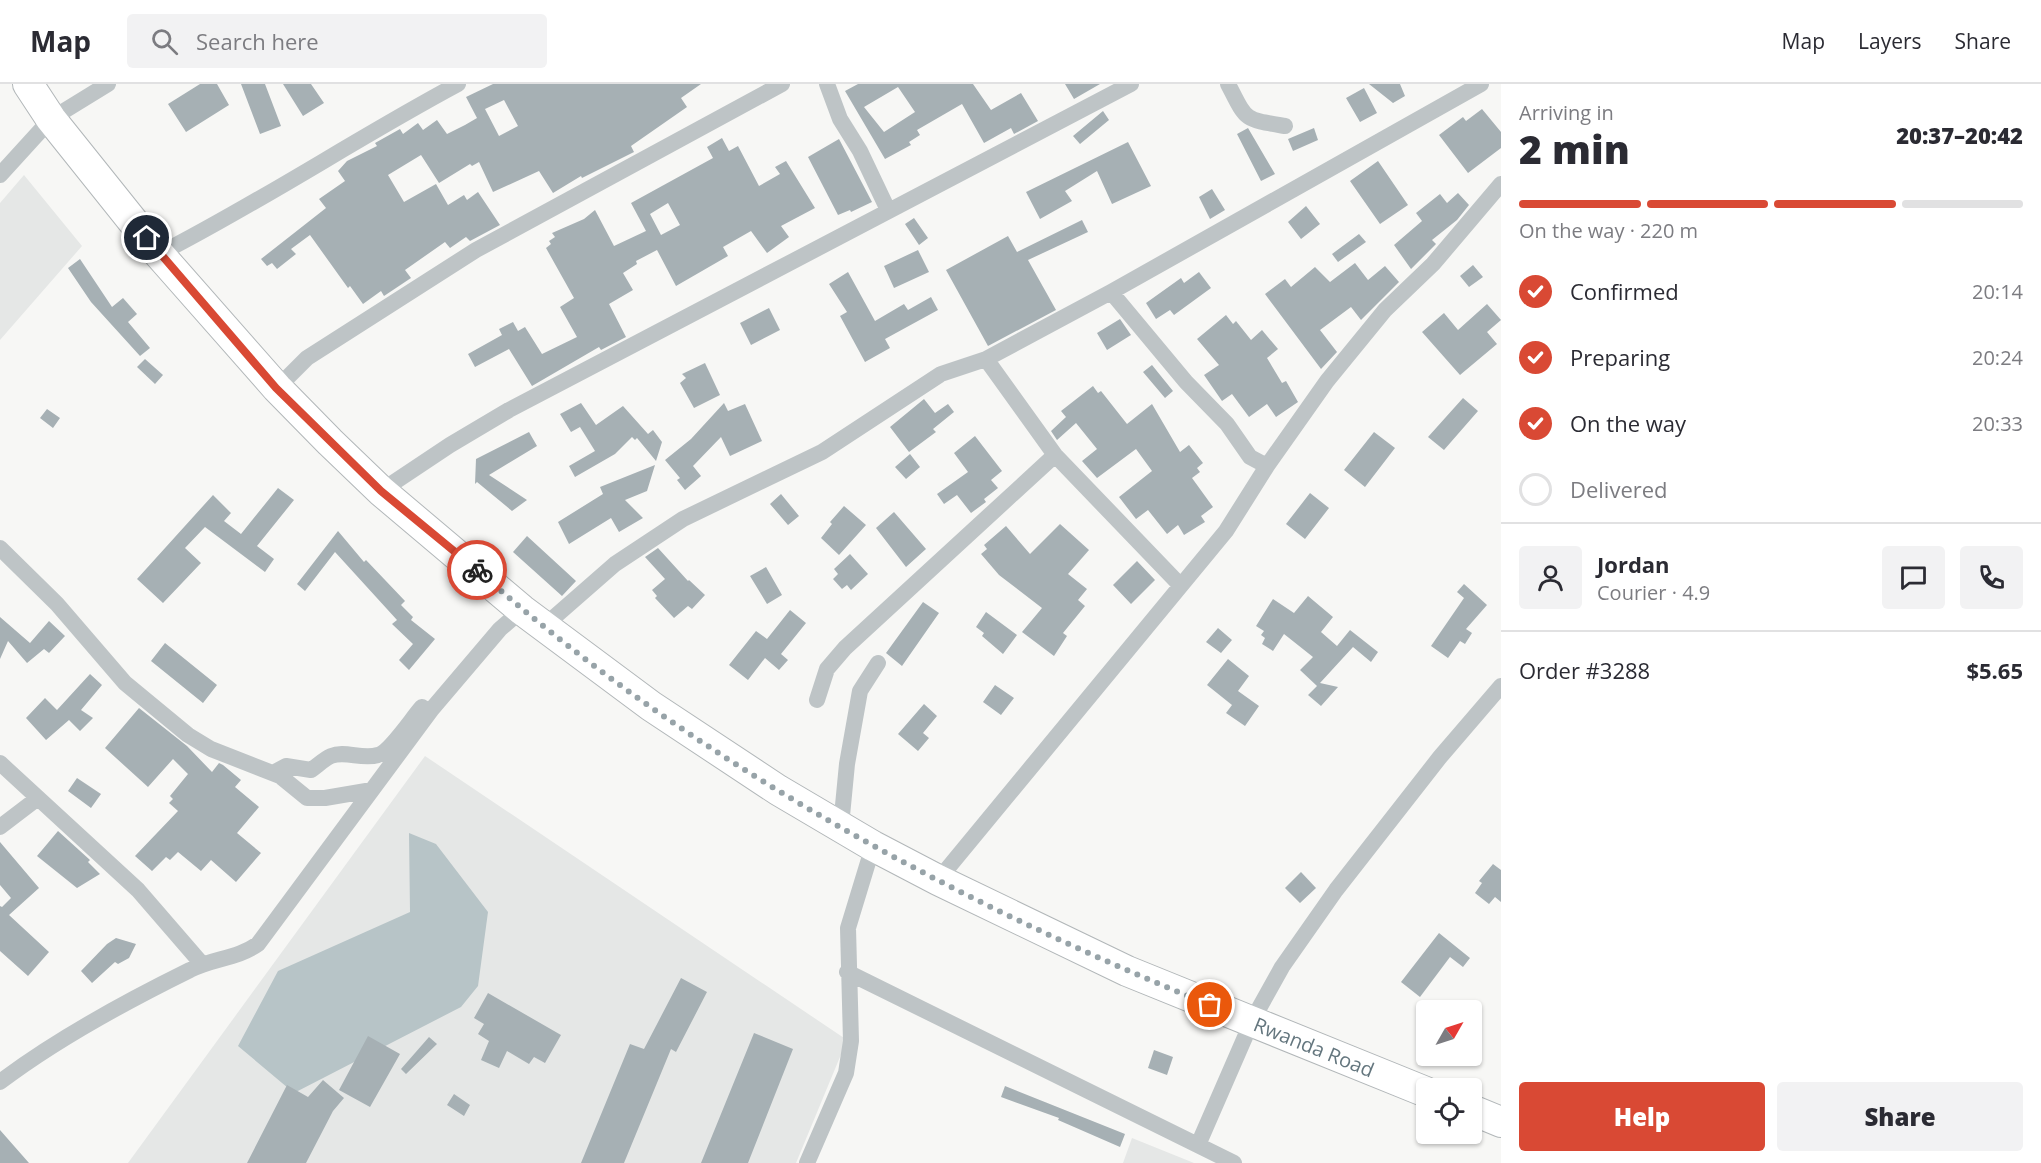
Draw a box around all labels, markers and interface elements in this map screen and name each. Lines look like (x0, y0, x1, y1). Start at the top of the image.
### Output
search box (127, 14, 547, 68)
text: Map (30, 22, 91, 60)
icon: search (148, 25, 181, 58)
text: Search here (196, 26, 319, 56)
text: Map (1782, 27, 1825, 55)
text: Layers (1858, 27, 1922, 55)
text: Share (1955, 27, 2011, 55)
text: Arriving in (1519, 99, 1614, 126)
text: 20:37–20:42 (1896, 120, 2023, 150)
text: 2 min (1519, 122, 1630, 175)
pin (121, 212, 172, 263)
text: On the way · 220 m (1519, 217, 1698, 244)
icon: home (130, 221, 163, 254)
icon: check (1519, 275, 1552, 308)
text: Confirmed (1570, 276, 1679, 306)
text: 20:14 (1972, 278, 2023, 305)
icon: check (1519, 341, 1552, 374)
text: Preparing (1570, 342, 1670, 372)
text: 20:24 (1972, 344, 2023, 371)
icon: check (1519, 407, 1552, 440)
text: On the way (1570, 408, 1686, 438)
text: 20:33 (1972, 410, 2023, 437)
text: Delivered (1570, 474, 1668, 504)
courier (447, 540, 507, 600)
button: person (1519, 546, 1582, 609)
button: chat (1882, 546, 1945, 609)
button: phone (1960, 546, 2023, 609)
text: Jordan (1597, 549, 1670, 579)
icon: bike (461, 554, 494, 587)
text: Courier · 4.9 (1597, 579, 1710, 606)
text: Order #3288 (1519, 655, 1650, 685)
text: $5.65 (1966, 655, 2023, 685)
pin (1184, 979, 1235, 1030)
icon: bag (1193, 988, 1226, 1021)
north arrow (1416, 1000, 1482, 1066)
map controls (1416, 1000, 1482, 1144)
street label: Rwanda Road (1250, 1011, 1378, 1083)
button: locate (1416, 1078, 1482, 1144)
button: Help (1519, 1082, 1765, 1151)
button: Share (1777, 1082, 2023, 1151)

